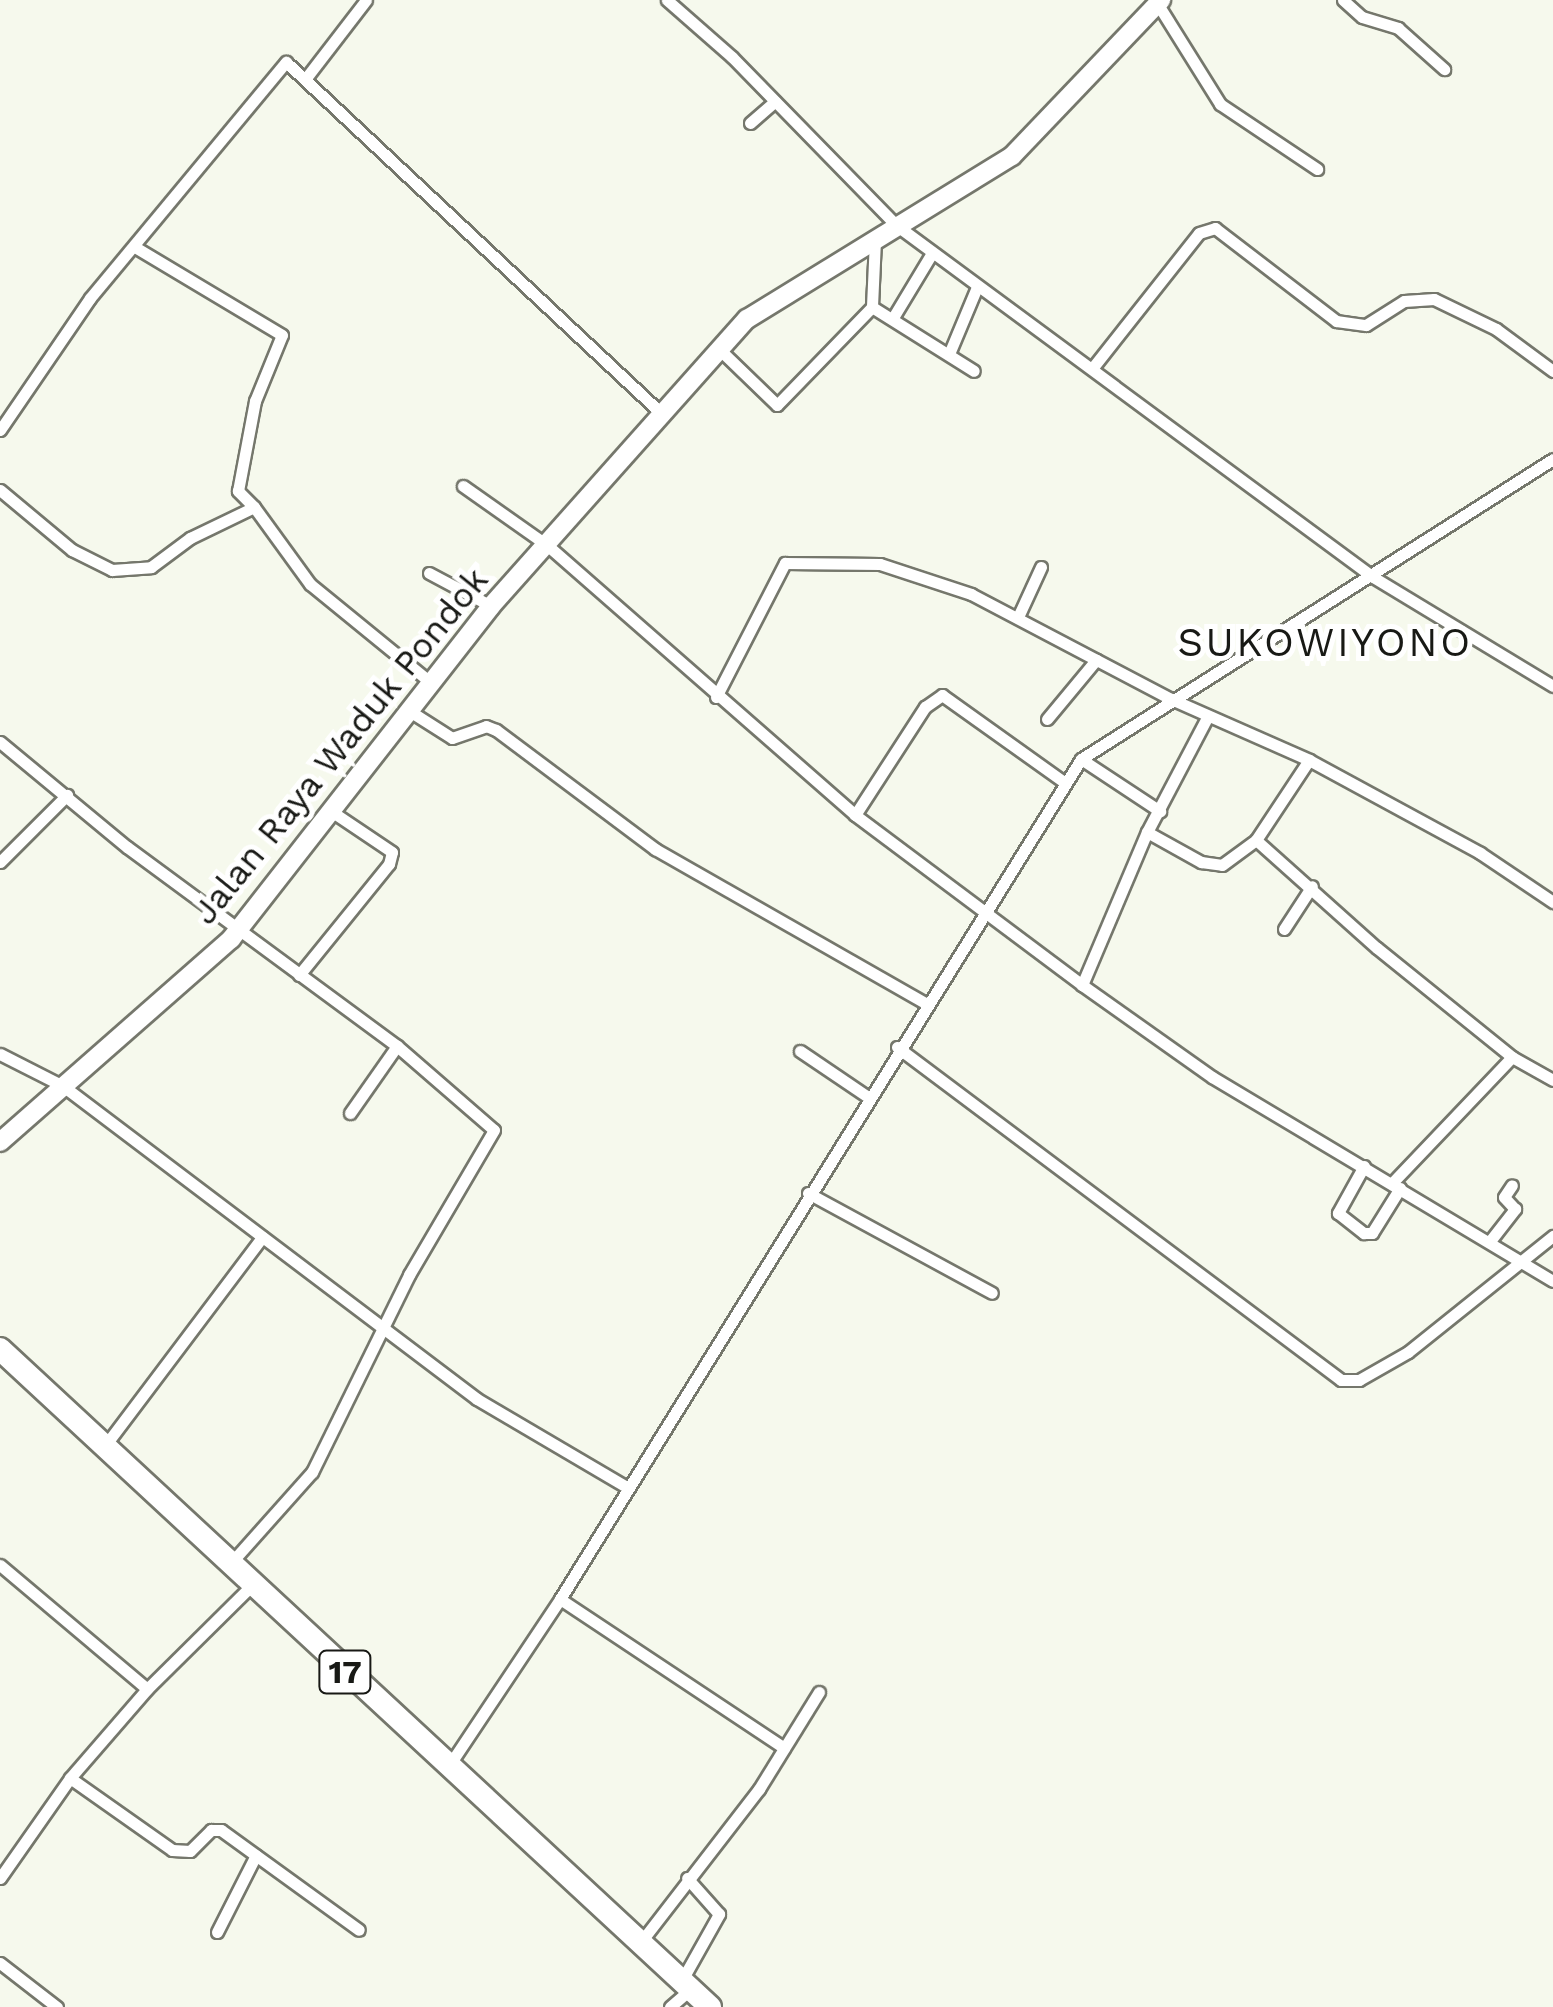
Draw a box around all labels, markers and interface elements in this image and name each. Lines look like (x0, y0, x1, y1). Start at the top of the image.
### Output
street label: Jalan Raya Waduk Pondok (183, 559, 497, 933)
district label: SUKOWIYONO (1177, 619, 1473, 667)
road number: 17 (318, 1645, 372, 1699)

